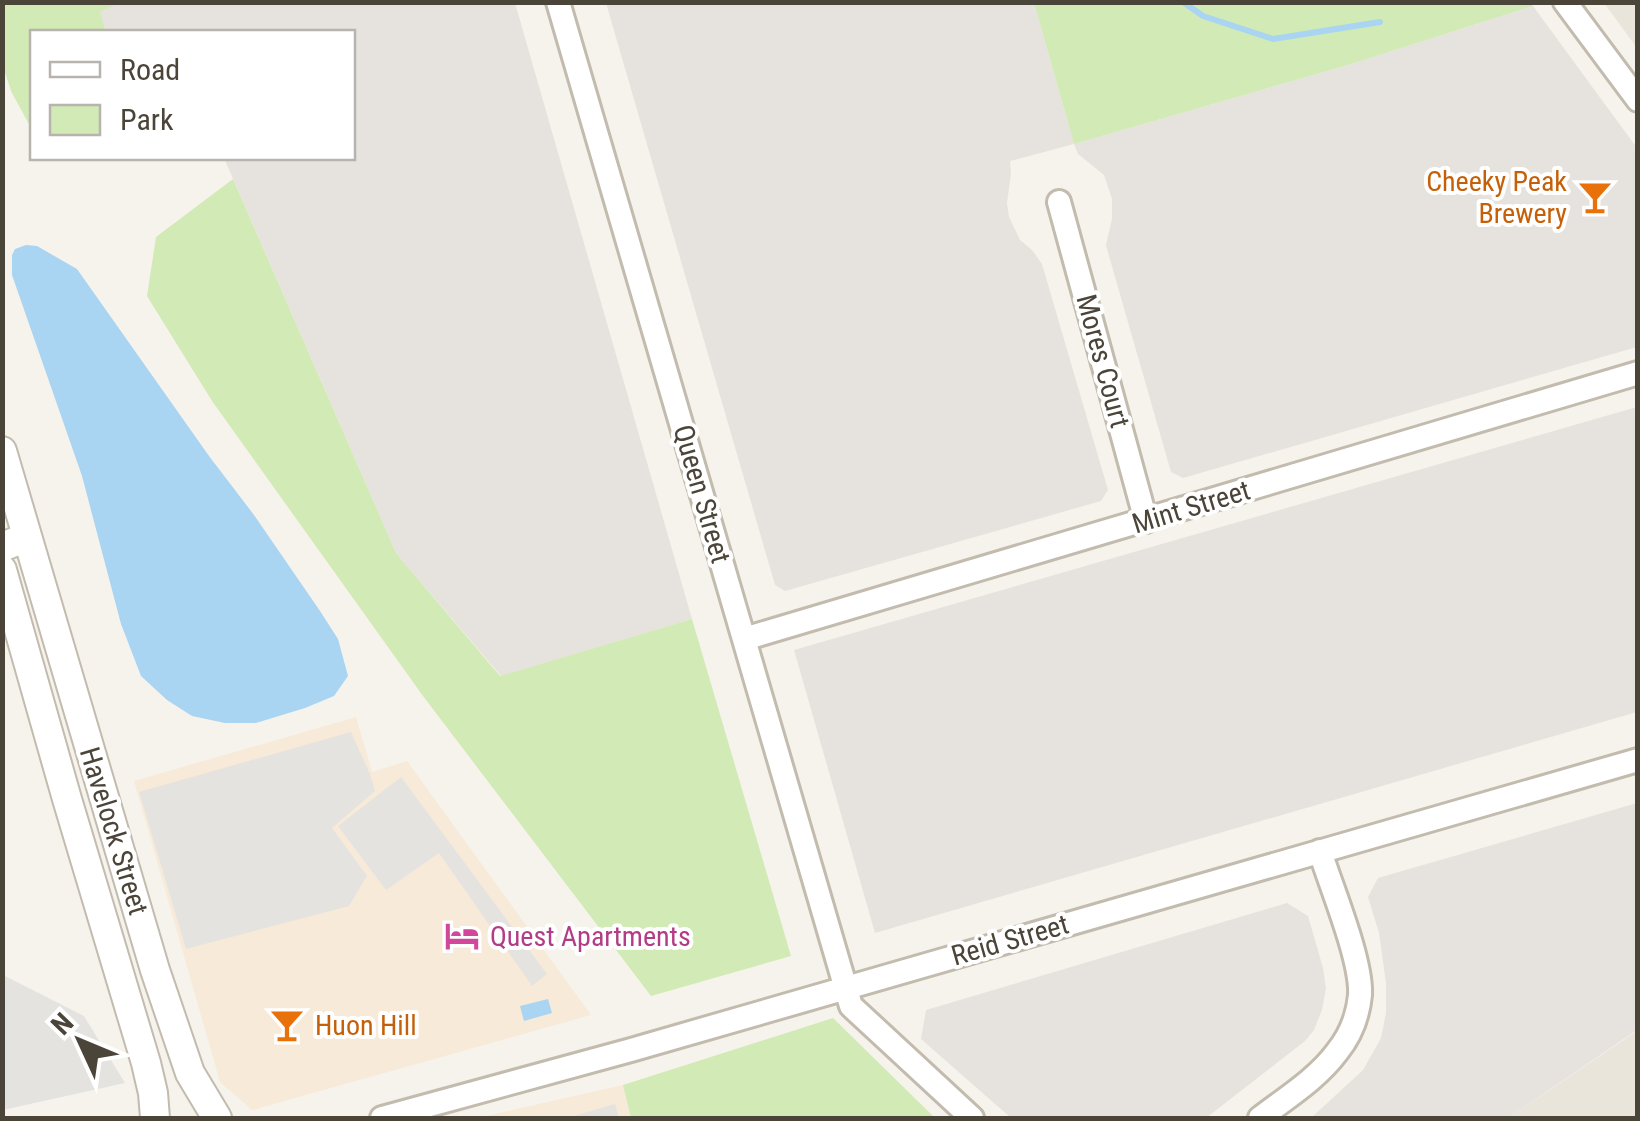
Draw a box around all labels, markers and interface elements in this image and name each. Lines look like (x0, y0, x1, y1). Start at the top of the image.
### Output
legend (30, 30, 355, 160)
text: Road (120, 52, 180, 87)
text: Park (120, 102, 174, 137)
place label: Cheeky Peak Brewery (1426, 165, 1567, 230)
bar icon: Cheeky Peak Brewery (1576, 178, 1614, 216)
street label: Mores Court (1069, 291, 1137, 431)
street label: Queen Street (667, 421, 737, 567)
street label: Mint Street (1128, 473, 1254, 541)
street label: Havelock Street (73, 743, 155, 919)
street label: Reid Street (948, 908, 1072, 972)
hotel icon: Quest Apartments (443, 917, 481, 955)
place label: Quest Apartments (490, 920, 691, 953)
north arrow (30, 991, 130, 1091)
text: N (45, 1006, 80, 1042)
bar icon: Huon Hill (268, 1006, 306, 1044)
place label: Huon Hill (315, 1009, 417, 1042)

